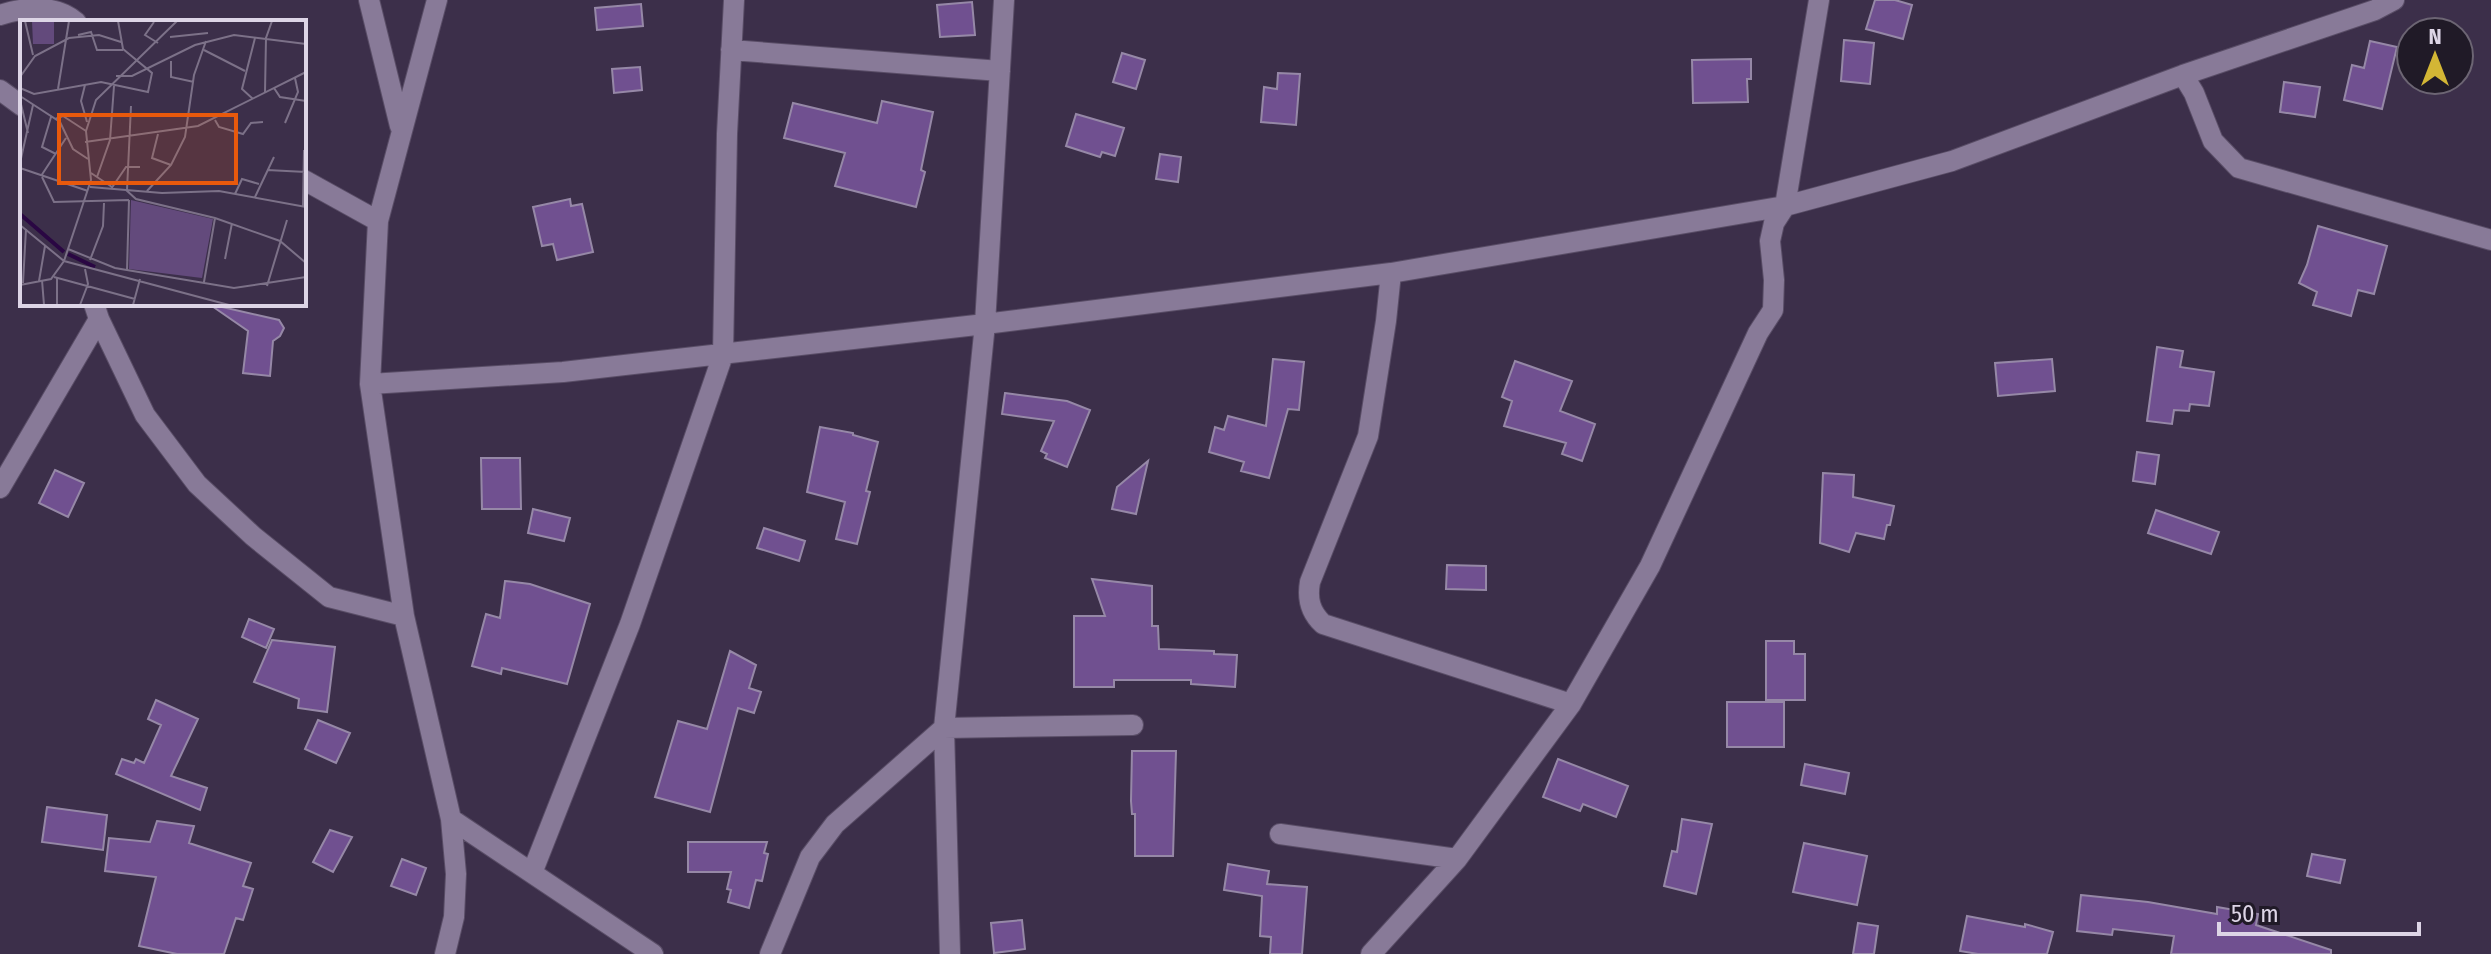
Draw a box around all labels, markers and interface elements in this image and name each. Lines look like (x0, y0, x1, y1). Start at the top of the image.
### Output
north arrow (2395, 16, 2475, 96)
inset map (20, 20, 306, 306)
text: N (2428, 23, 2442, 50)
scale bar (2219, 886, 2419, 936)
text: 50 m (2231, 900, 2279, 928)

